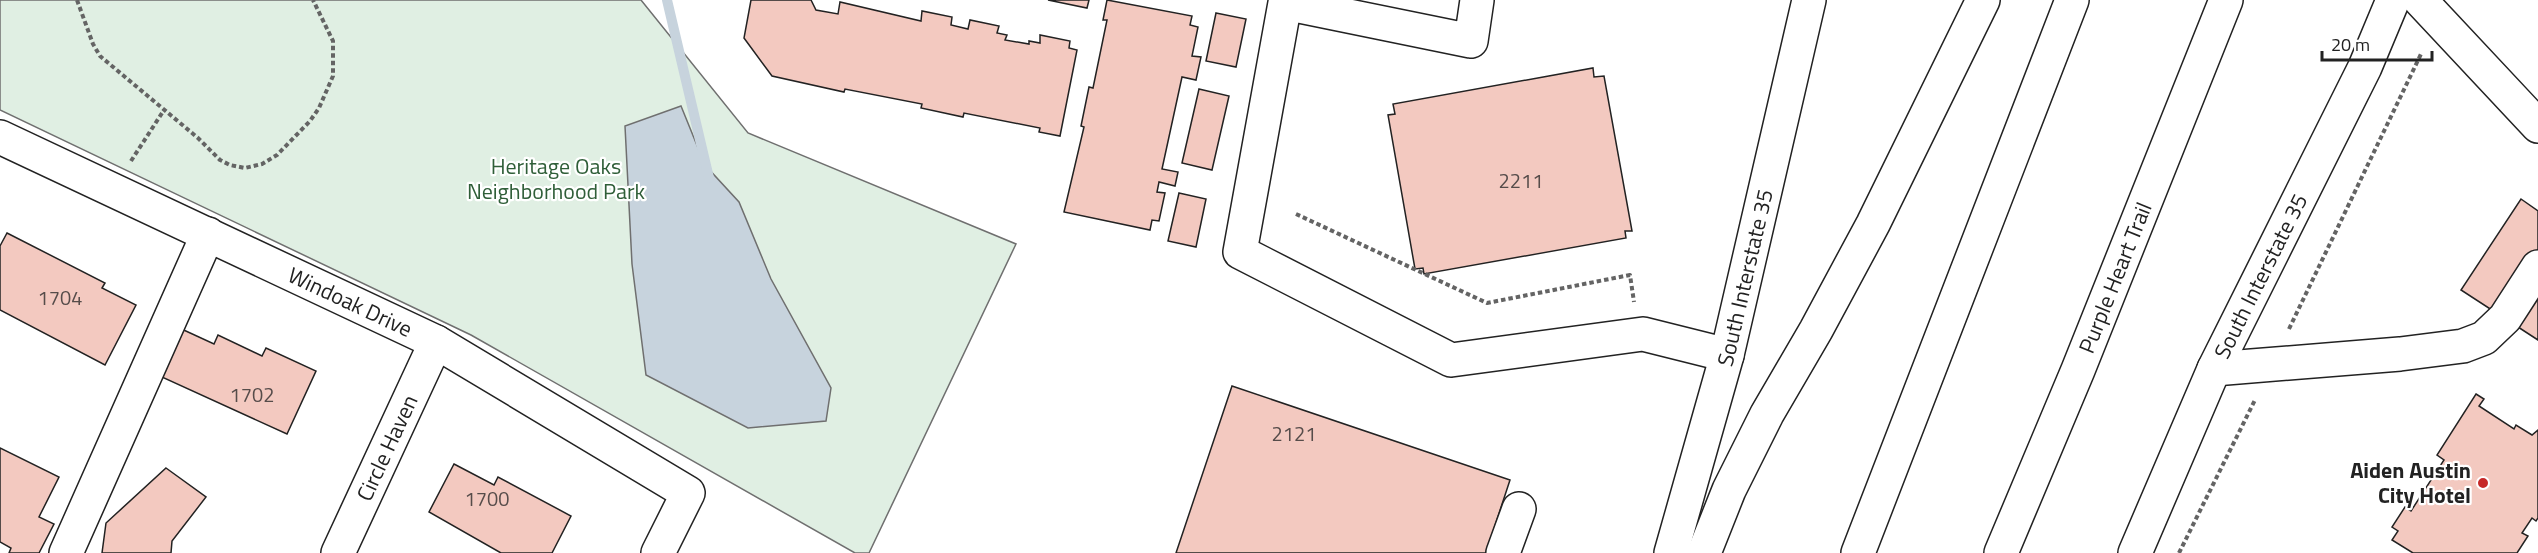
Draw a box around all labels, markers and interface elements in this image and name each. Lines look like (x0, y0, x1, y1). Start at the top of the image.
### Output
scale bar (2322, 24, 2432, 62)
text: 20 m (2331, 31, 2370, 58)
park label: Heritage Oaks Neighborhood Park (467, 149, 646, 208)
house number: 2211 (1499, 165, 1543, 196)
street label: South Interstate 35 (1708, 186, 1782, 370)
street label: South Interstate 35 (2205, 188, 2316, 365)
street label: Purple Heart Trail (2069, 197, 2161, 358)
street label: Windoak Drive (282, 258, 418, 346)
house number: 1704 (38, 282, 82, 313)
house number: 1702 (230, 379, 274, 410)
street label: Circle Haven (347, 389, 426, 507)
house number: 2121 (1272, 418, 1316, 449)
place label: Aiden Austin City Hotel (2350, 453, 2471, 512)
marker: Aiden Austin City Hotel (2476, 476, 2490, 490)
house number: 1700 (465, 483, 509, 514)

